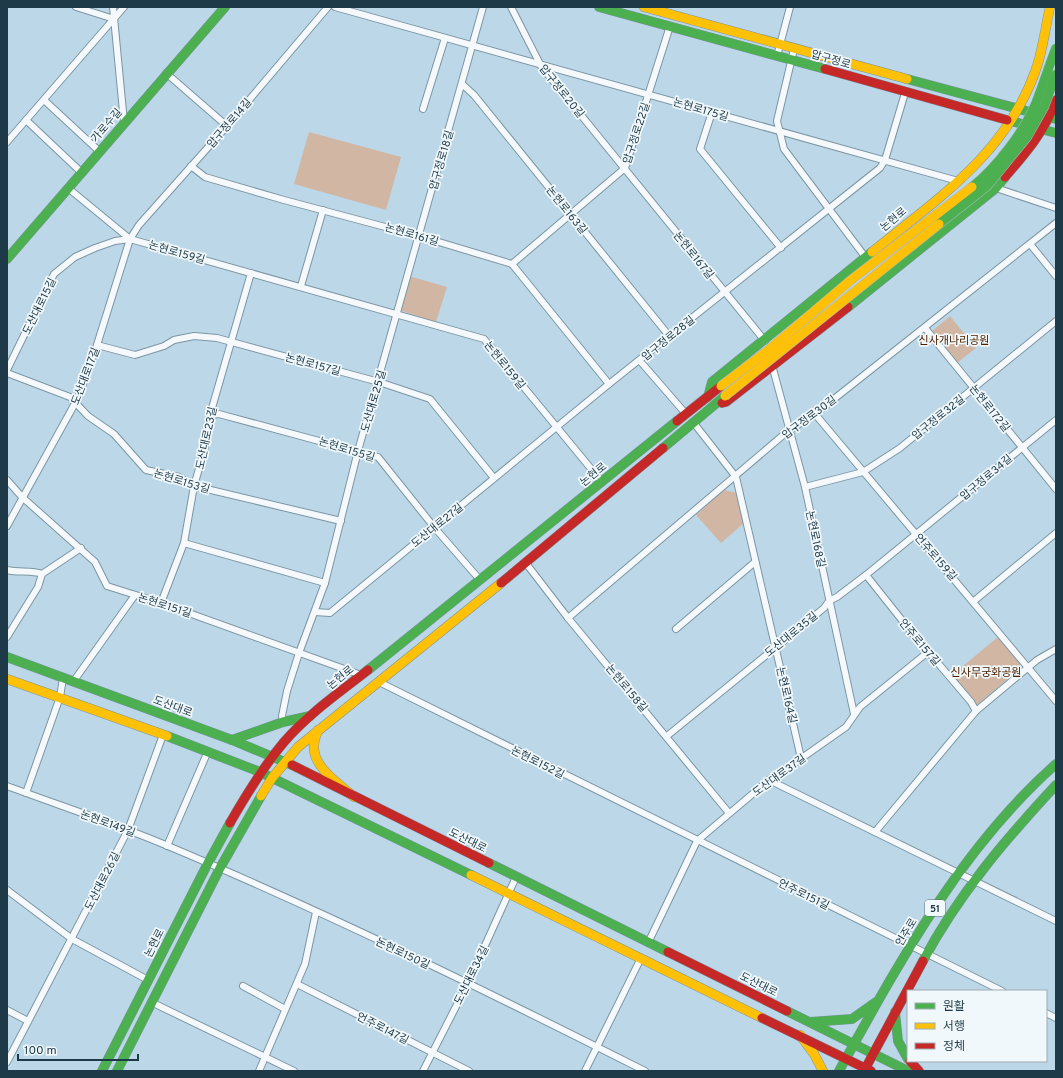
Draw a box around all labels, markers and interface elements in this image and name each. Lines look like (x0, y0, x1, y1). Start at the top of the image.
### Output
street label: 압구정로 (809, 48, 852, 72)
street label: 압구정로20길 (536, 62, 587, 121)
street label: 논현로175길 (671, 95, 730, 125)
street label: 압구정로14길 (204, 96, 255, 151)
street label: 압구정로22길 (620, 101, 654, 166)
street label: 가로수길 (88, 106, 125, 146)
street label: 압구정로18길 (427, 129, 457, 192)
street label: 논현로163길 (543, 184, 590, 237)
street label: 논현로 (878, 205, 910, 235)
street label: 논현로161길 (383, 221, 440, 249)
street label: 논현로167길 (670, 229, 717, 282)
street label: 논현로159길 (147, 238, 206, 268)
street label: 도산대로15길 (20, 276, 60, 337)
street label: 압구정로28길 (639, 313, 698, 364)
park label: 신사개나리공원 (919, 334, 989, 348)
street label: 논현로159길 (481, 339, 528, 393)
street label: 도산대로17길 (69, 346, 103, 407)
street label: 논현로157길 (283, 351, 342, 379)
street label: 도산대로25길 (358, 369, 390, 434)
street label: 논현로172길 (966, 382, 1013, 435)
street label: 압구정로32길 (909, 392, 968, 443)
street label: 압구정로30길 (780, 393, 839, 443)
street label: 도산대로23길 (193, 405, 220, 471)
street label: 논현로155길 (317, 435, 377, 465)
street label: 압구정로34길 (958, 452, 1016, 504)
street label: 논현로 (577, 460, 610, 490)
street label: 논현로153길 (152, 467, 212, 497)
street label: 도산대로27길 (409, 501, 467, 551)
street label: 논현로168길 (802, 509, 828, 569)
street label: 언주로159길 (911, 531, 960, 584)
street label: 논현로151길 (136, 591, 193, 621)
street label: 도산대로35길 (762, 609, 821, 660)
street label: 언주로157길 (896, 616, 943, 669)
street label: 논현로158길 (602, 662, 650, 715)
street label: 논현로 (324, 663, 357, 693)
street label: 논현로164길 (773, 665, 799, 725)
park label: 신사무궁화공원 (951, 666, 1021, 680)
street label: 도산대로 (151, 693, 194, 720)
street label: 논현로152길 (508, 743, 567, 782)
street label: 도산대로37길 (750, 752, 809, 800)
street label: 논현로149길 (78, 808, 137, 840)
street label: 도산대로 (446, 826, 489, 856)
street label: 도산대로26길 (82, 850, 124, 913)
street label: 언주로151길 (776, 876, 832, 913)
road number: 51 (925, 900, 945, 916)
street label: 언주로 (893, 916, 921, 949)
street label: 논현로 (142, 927, 168, 960)
street label: 논현로150길 (373, 935, 432, 973)
street label: 도산대로34길 (452, 944, 492, 1007)
street label: 도산대로 (737, 970, 780, 1000)
legend (907, 990, 1047, 1062)
text: 원활 (943, 999, 965, 1015)
street label: 언주로147길 (354, 1010, 411, 1048)
text: 서행 (943, 1019, 965, 1035)
scale bar (18, 1036, 138, 1062)
text: 정체 (943, 1039, 965, 1055)
text: 100 m (24, 1043, 57, 1059)

